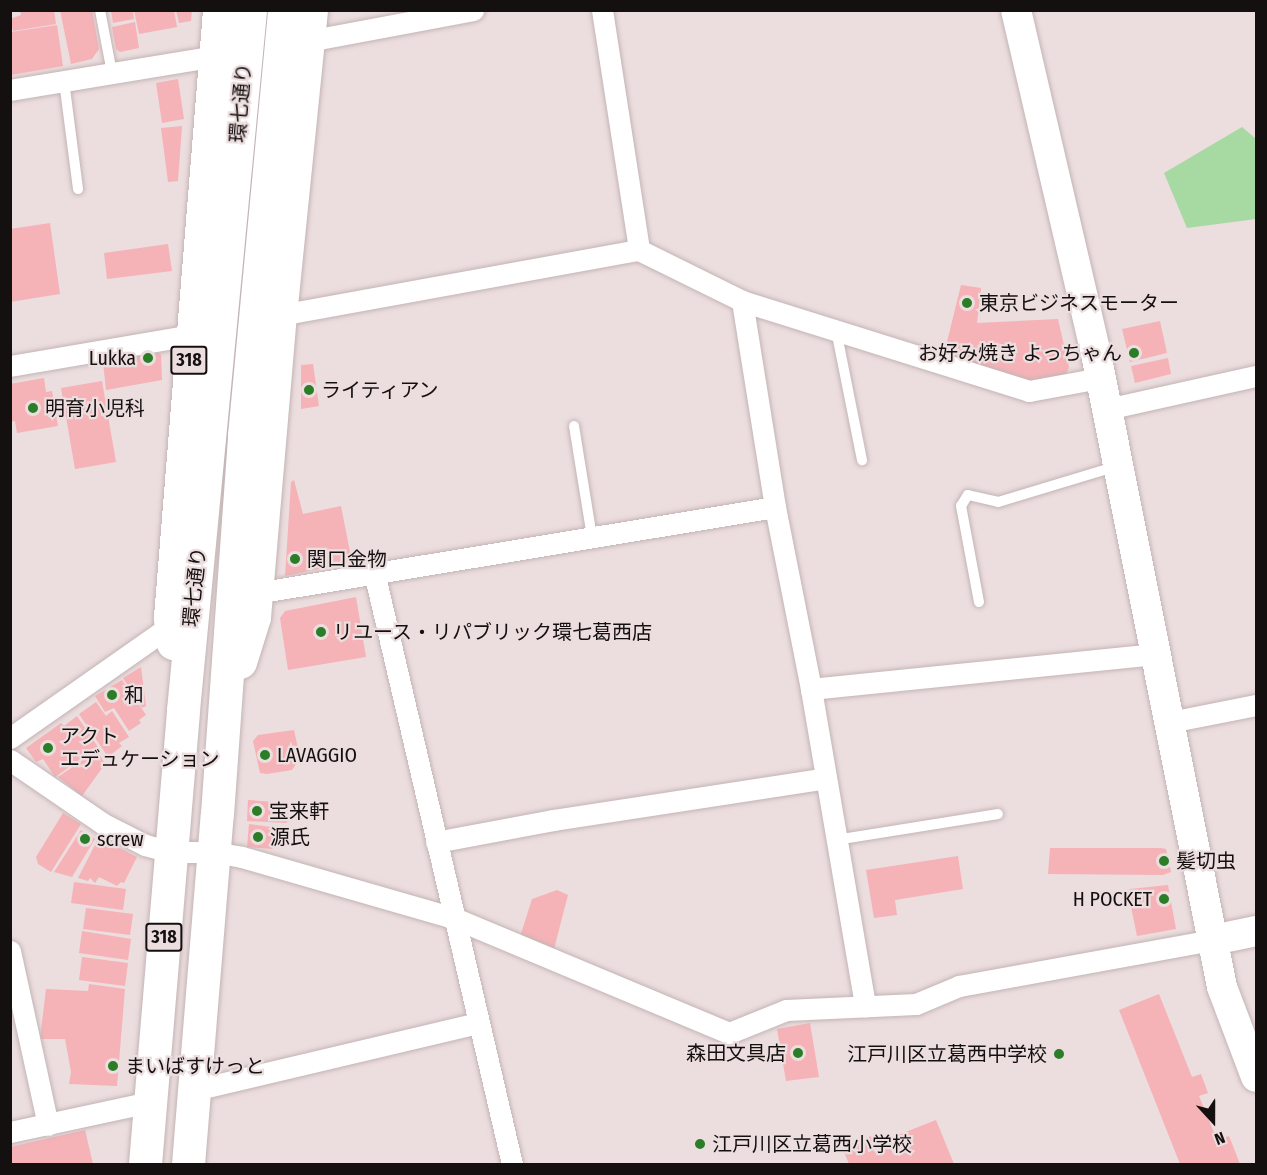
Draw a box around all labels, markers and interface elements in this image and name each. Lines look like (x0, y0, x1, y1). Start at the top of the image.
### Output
street label: 環七通り (226, 62, 256, 144)
place label: 東京ビジネスモーター (979, 291, 1179, 315)
marker: 東京ビジネスモーター (960, 296, 974, 310)
place label: お好み焼き よっちゃん (917, 341, 1122, 365)
road number: 318 (170, 345, 208, 375)
place label: Lukka (89, 346, 136, 370)
marker: お好み焼き よっちゃん (1127, 346, 1141, 360)
marker: Lukka (141, 351, 155, 365)
place label: ライティアン (321, 378, 441, 402)
marker: ライティアン (302, 383, 316, 397)
place label: 明育小児科 (45, 396, 145, 420)
marker: 明育小児科 (26, 401, 40, 415)
street label: 環七通り (179, 546, 211, 628)
place label: 関口金物 (307, 547, 387, 571)
marker: 関口金物 (288, 552, 302, 566)
place label: リユース・リパブリック環七葛西店 (333, 620, 653, 644)
marker: リユース・リパブリック環七葛西店 (314, 625, 328, 639)
place label: 和 (124, 683, 144, 707)
marker: 和 (105, 688, 119, 702)
place label: アクト エデュケーション (60, 724, 220, 771)
marker: アクト エデュケーション (41, 741, 55, 755)
place label: LAVAGGIO (277, 743, 357, 767)
marker: LAVAGGIO (258, 748, 272, 762)
place label: 宝来軒 (269, 799, 329, 823)
marker: 宝来軒 (250, 804, 264, 818)
place label: 源氏 (270, 825, 310, 849)
place label: screw (97, 827, 143, 851)
marker: 源氏 (251, 830, 265, 844)
marker: screw (78, 832, 92, 846)
place label: 髪切虫 (1176, 849, 1236, 873)
marker: 髪切虫 (1157, 854, 1171, 868)
place label: H POCKET (1073, 887, 1152, 911)
marker: H POCKET (1157, 892, 1171, 906)
road number: 318 (144, 922, 184, 952)
place label: 森田文具店 (686, 1041, 786, 1065)
place label: 江戸川区立葛西中学校 (847, 1042, 1047, 1066)
marker: 森田文具店 (791, 1046, 805, 1060)
marker: 江戸川区立葛西中学校 (1052, 1047, 1066, 1061)
place label: まいばすけっと (125, 1054, 265, 1078)
marker: まいばすけっと (106, 1059, 120, 1073)
north arrow (1183, 1091, 1243, 1151)
text: N (1212, 1128, 1228, 1149)
place label: 江戸川区立葛西小学校 (712, 1132, 912, 1156)
marker: 江戸川区立葛西小学校 (693, 1137, 707, 1151)

